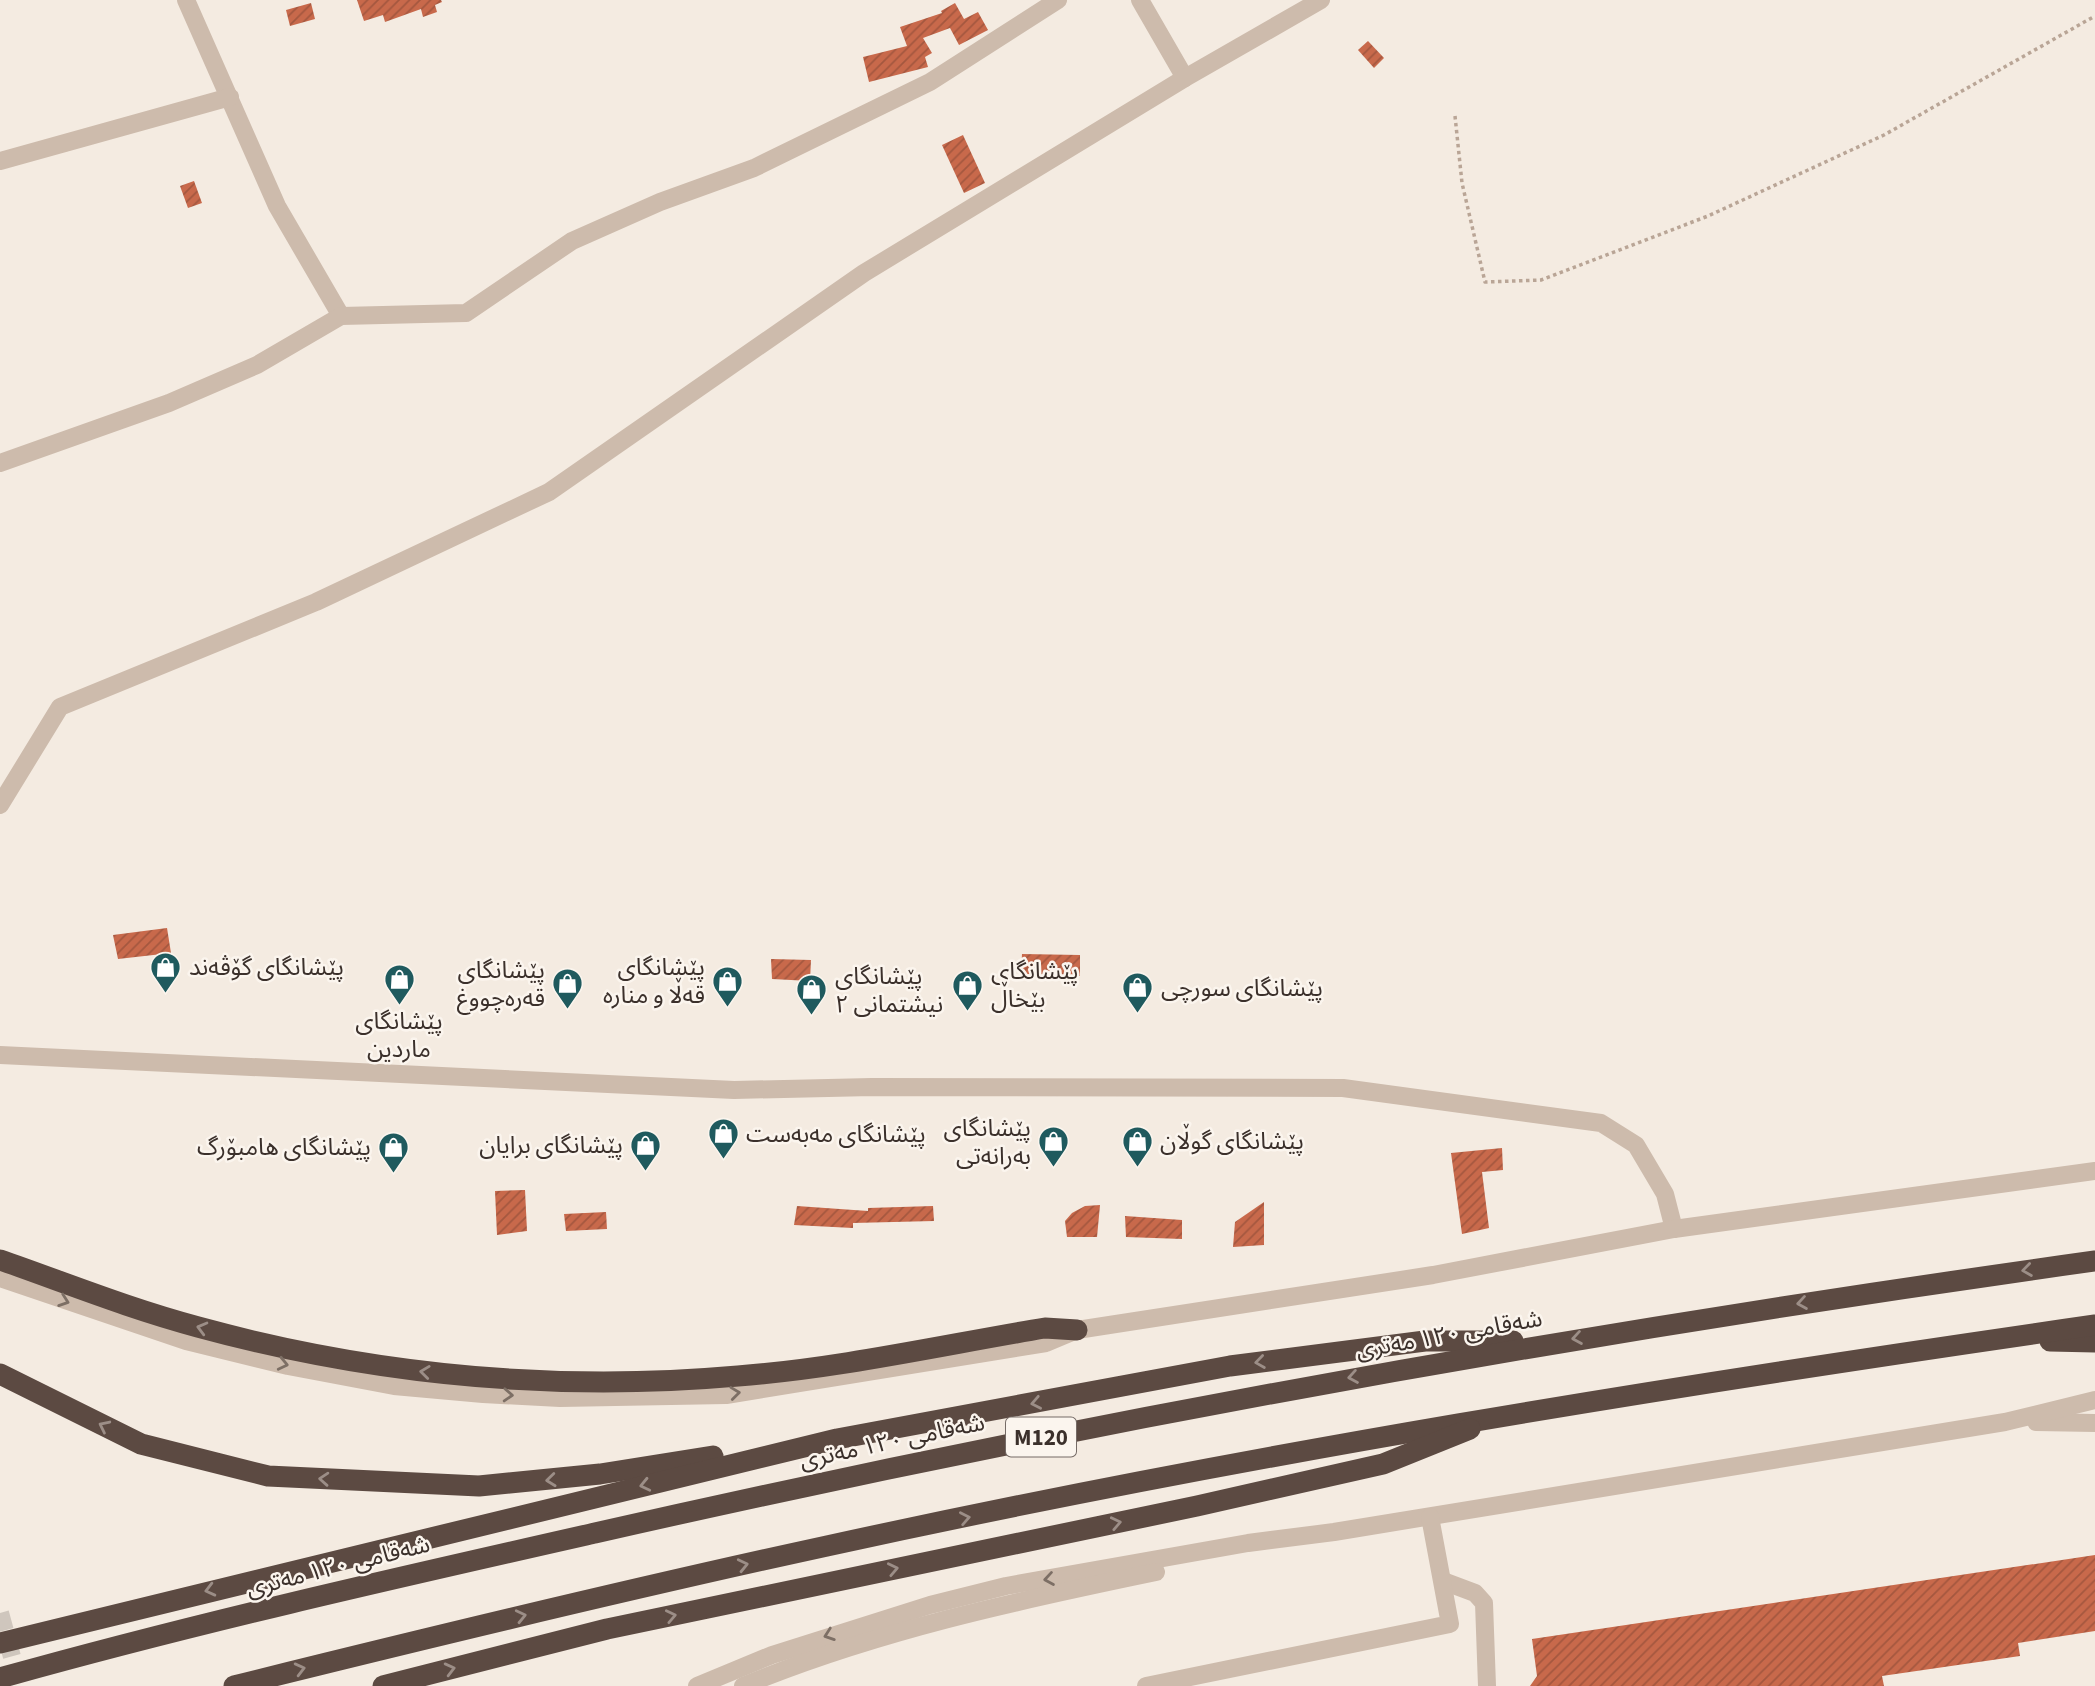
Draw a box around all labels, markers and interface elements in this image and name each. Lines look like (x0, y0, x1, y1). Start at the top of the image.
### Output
shop icon: پێشانگای گۆڤەند (149, 950, 183, 994)
place label: پێشانگای گۆڤەند (189, 950, 344, 985)
place label: پێشانگای قەڵا و منارە (603, 950, 705, 1013)
place label: پێشانگای قەرەچووغ (457, 953, 545, 1016)
place label: پێشانگای بێخاڵ (991, 954, 1078, 1017)
place label: پێشانگای نیشتمانی ٢ (835, 959, 943, 1022)
shop icon: پێشانگای ماردين (382, 962, 416, 1006)
shop icon: پێشانگای قەڵا و منارە (711, 964, 745, 1008)
shop icon: پێشانگای قەرەچووغ (551, 967, 585, 1011)
shop icon: پێشانگای بێخاڵ (951, 968, 985, 1012)
shop icon: پێشانگای سورچی (1121, 971, 1155, 1015)
place label: پێشانگای سورچی (1161, 971, 1323, 1006)
shop icon: پێشانگای نیشتمانی ٢ (795, 973, 829, 1017)
place label: پێشانگای ماردين (355, 1004, 443, 1067)
place label: پێشانگای بەرانەتی (944, 1111, 1031, 1174)
shop icon: پێشانگای مەبەست (706, 1117, 740, 1161)
place label: پێشانگای مەبەست (746, 1117, 926, 1152)
place label: پێشانگای گوڵان (1160, 1123, 1304, 1159)
shop icon: پێشانگای گوڵان (1120, 1124, 1154, 1168)
shop icon: پێشانگای بەرانەتی (1037, 1125, 1071, 1169)
place label: پێشانگای برایان (479, 1128, 623, 1163)
shop icon: پێشانگای برایان (629, 1128, 663, 1172)
place label: پێشانگای هامبۆرگ (197, 1130, 371, 1165)
shop icon: پێشانگای هامبۆرگ (377, 1130, 411, 1174)
one-way arrow (2022, 1263, 2033, 1278)
one-way arrow (58, 1293, 70, 1307)
one-way arrow (1796, 1295, 1808, 1310)
street label: شەقامی ١٢٠ مەتری (1353, 1301, 1545, 1368)
one-way arrow (196, 1322, 208, 1336)
one-way arrow (1572, 1330, 1583, 1345)
one-way arrow (1254, 1355, 1266, 1370)
one-way arrow (277, 1356, 289, 1370)
one-way arrow (419, 1364, 431, 1379)
one-way arrow (1347, 1369, 1359, 1384)
one-way arrow (729, 1386, 741, 1401)
one-way arrow (503, 1387, 514, 1402)
one-way arrow (1030, 1395, 1042, 1410)
street label: شەقامی ١٢٠ مەتری (796, 1405, 988, 1478)
road number: M120 (1006, 1418, 1076, 1456)
one-way arrow (99, 1420, 111, 1434)
one-way arrow (318, 1472, 329, 1487)
one-way arrow (545, 1472, 557, 1487)
one-way arrow (640, 1476, 652, 1491)
one-way arrow (959, 1511, 971, 1526)
one-way arrow (1110, 1517, 1122, 1532)
street label: شەقامی ١٢٠ مەتری (242, 1527, 434, 1606)
one-way arrow (737, 1559, 749, 1573)
one-way arrow (887, 1563, 899, 1578)
one-way arrow (1043, 1572, 1055, 1587)
one-way arrow (204, 1582, 216, 1596)
one-way arrow (665, 1609, 677, 1624)
one-way arrow (515, 1610, 527, 1624)
one-way arrow (823, 1627, 835, 1641)
one-way arrow (294, 1663, 306, 1678)
one-way arrow (443, 1663, 455, 1677)

